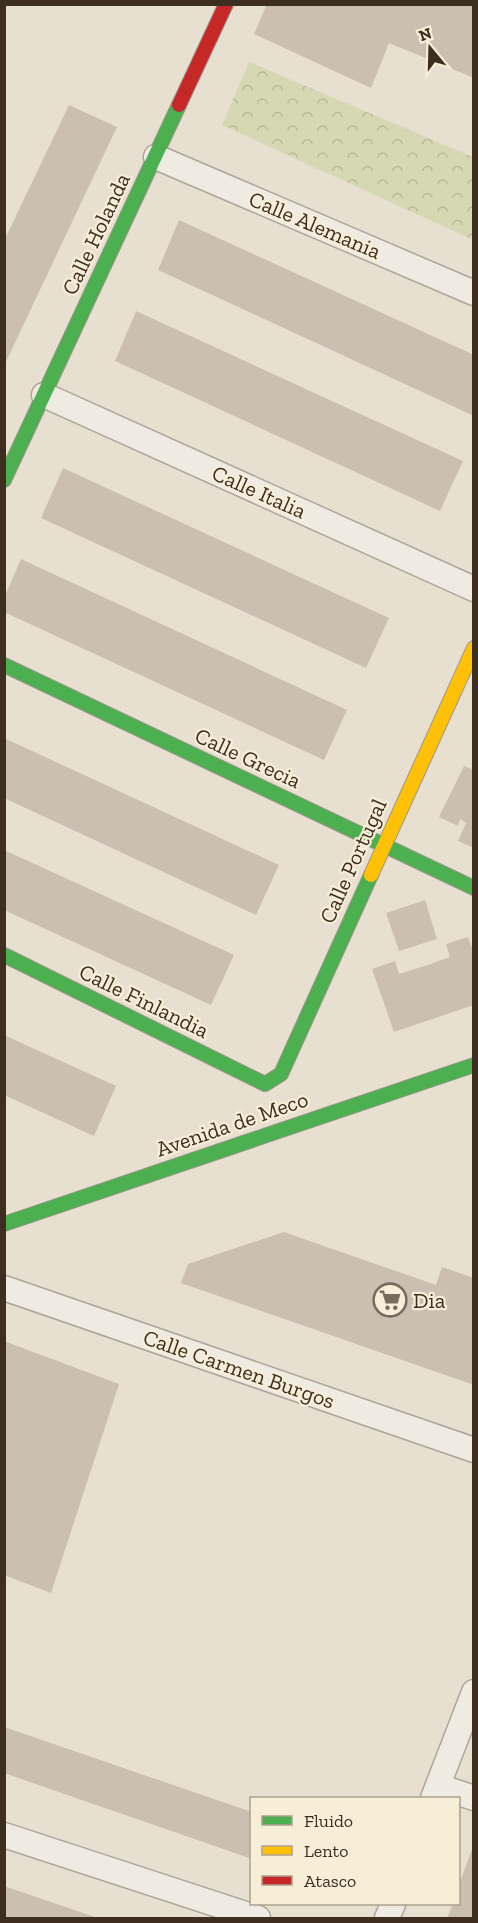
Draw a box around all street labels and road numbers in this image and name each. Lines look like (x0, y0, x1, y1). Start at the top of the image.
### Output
street label: Calle Holanda (56, 169, 136, 299)
street label: Calle Alemania (245, 185, 385, 265)
street label: Calle Italia (208, 459, 311, 525)
street label: Calle Grecia (191, 722, 306, 794)
street label: Calle Portugal (313, 794, 393, 928)
street label: Calle Finlandia (75, 958, 214, 1044)
street label: Avenida de Meco (152, 1085, 312, 1163)
street label: Calle Carmen Burgos (140, 1324, 338, 1414)

